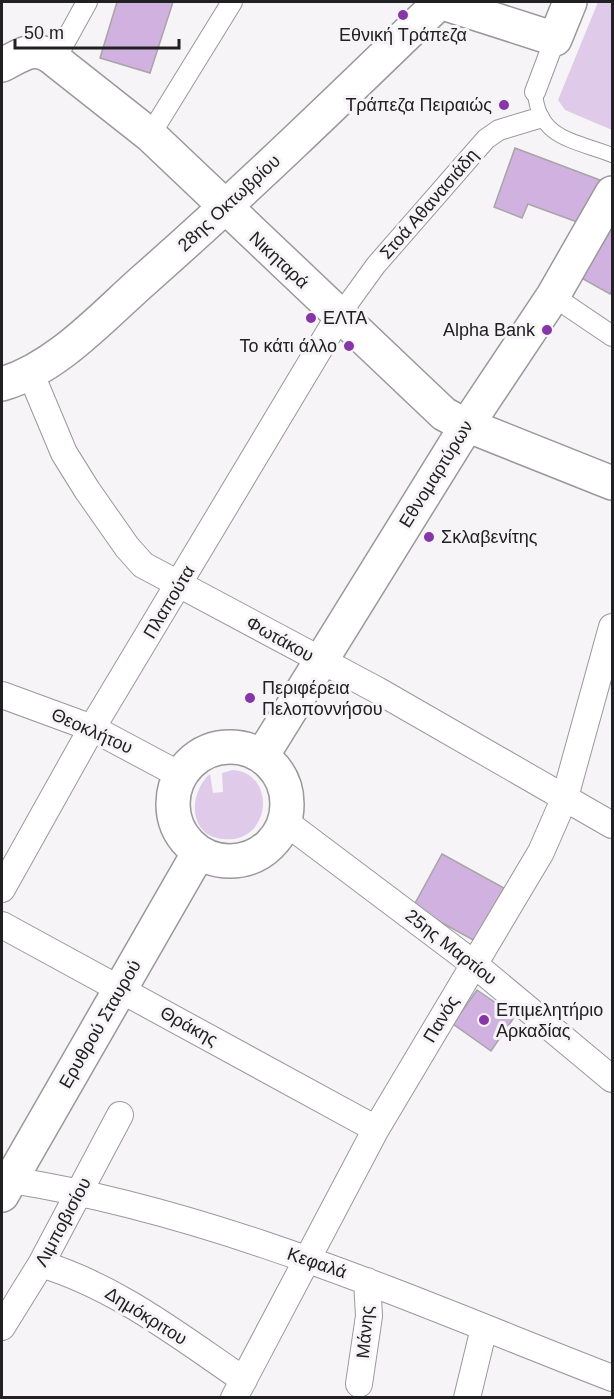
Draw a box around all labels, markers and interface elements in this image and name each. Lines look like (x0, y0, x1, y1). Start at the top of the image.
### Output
marker: Εθνική Τράπεζα (396, 8, 410, 22)
scale bar (15, 12, 178, 50)
text: 50 m (24, 23, 64, 43)
place label: Εθνική Τράπεζα (339, 25, 467, 45)
place label: Τράπεζα Πειραιώς (345, 95, 492, 115)
marker: Τράπεζα Πειραιώς (497, 98, 511, 112)
street label: Στοά Αθανασιάδη (376, 145, 482, 263)
street label: 28ης Οκτωβρίου (174, 151, 284, 255)
street label: Νικηταρά (245, 227, 313, 293)
place label: ΕΛΤΑ (323, 308, 367, 328)
marker: ΕΛΤΑ (304, 311, 318, 325)
place label: Alpha Bank (443, 320, 536, 340)
marker: Alpha Bank (540, 323, 554, 337)
place label: Το κάτι άλλο (240, 336, 337, 356)
marker: Το κάτι άλλο (342, 339, 356, 353)
street label: Εθνομαρτύρων (395, 417, 477, 531)
place label: Σκλαβενίτης (441, 527, 538, 547)
marker: Σκλαβενίτης (422, 530, 436, 544)
street label: Πλαπούτα (139, 562, 199, 642)
street label: Φωτάκου (243, 612, 317, 666)
place label: Περιφέρεια Πελοποννήσου (262, 678, 383, 719)
marker: Περιφέρεια Πελοποννήσου (243, 691, 257, 705)
street label: Θεοκλήτου (48, 704, 136, 758)
street label: 25ης Μαρτίου (401, 905, 501, 989)
street label: Ερυθρού Σταυρού (55, 956, 145, 1092)
street label: Πανός (419, 992, 463, 1046)
place label: Επιμελητήριο Αρκαδίας (496, 1000, 603, 1041)
street label: Θράκης (157, 1002, 221, 1050)
marker: Επιμελητήριο Αρκαδίας (477, 1013, 491, 1027)
street label: Λιμποβισίου (31, 1174, 95, 1270)
street label: Κεφαλά (285, 1244, 349, 1282)
street label: Δημόκριτου (102, 1283, 190, 1349)
street label: Μάνης (353, 1304, 377, 1359)

